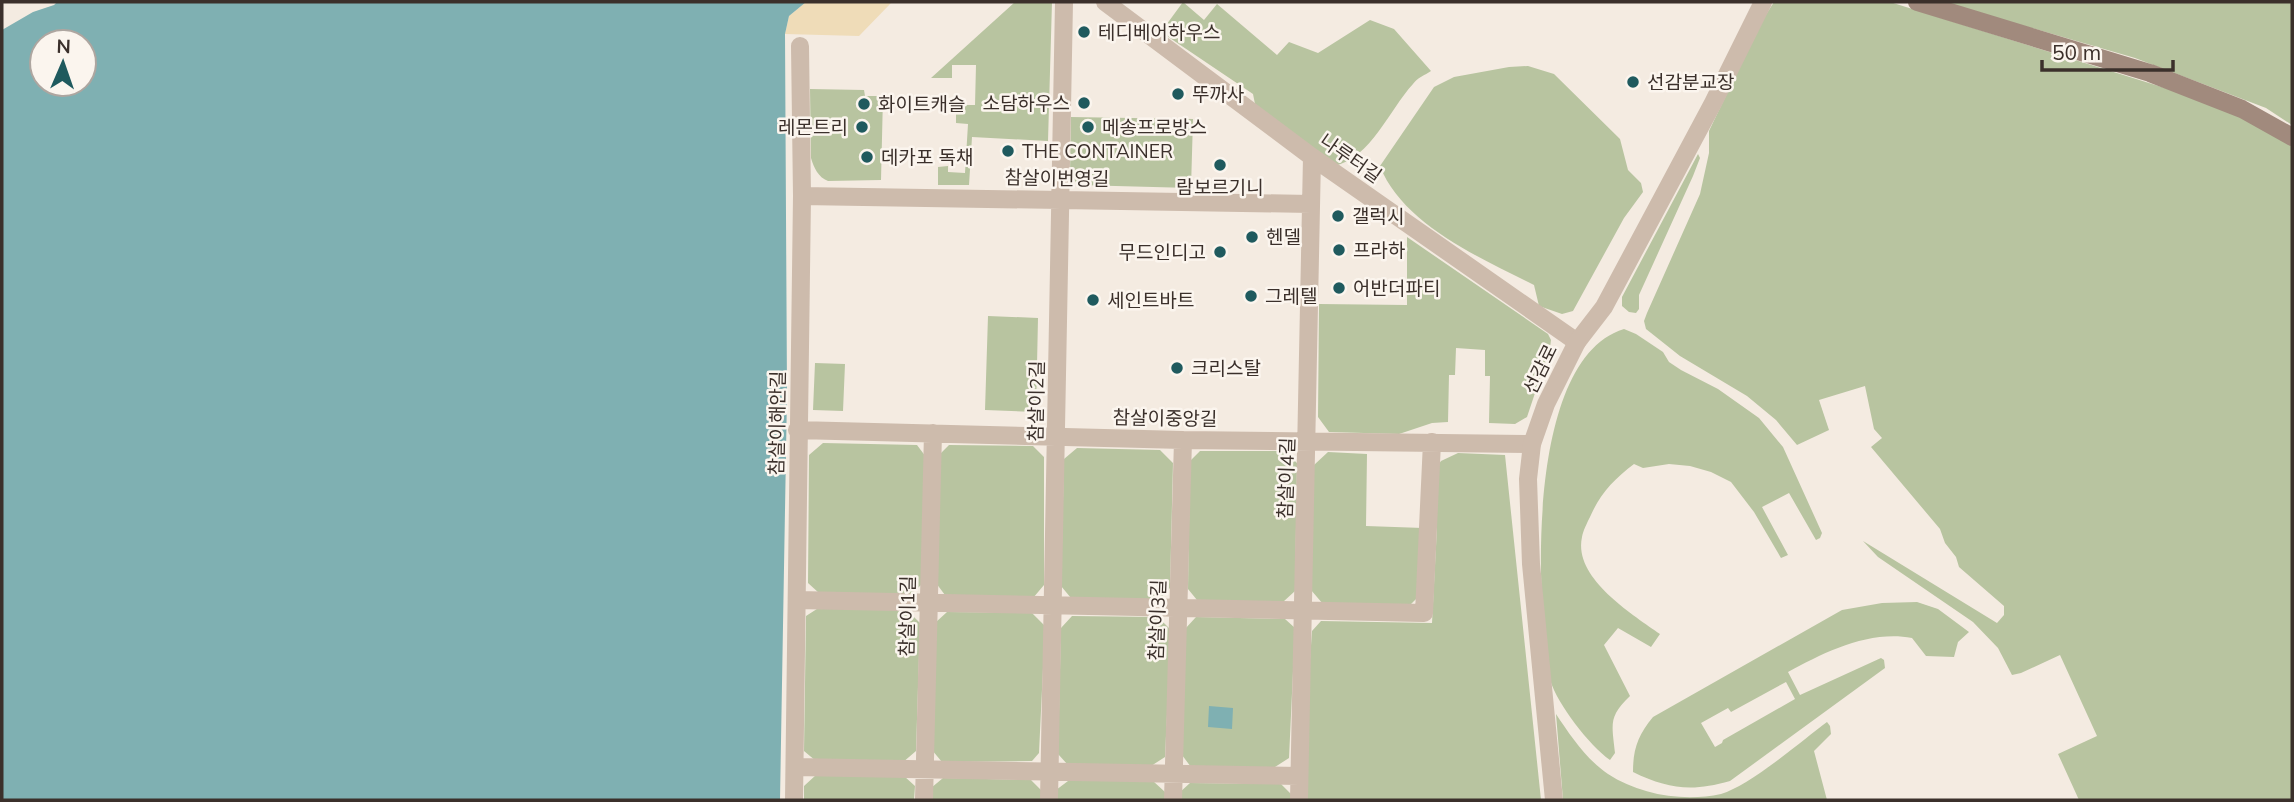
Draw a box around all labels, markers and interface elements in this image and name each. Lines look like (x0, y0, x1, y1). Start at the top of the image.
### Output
place label: 테디베어하우스 (1098, 20, 1220, 44)
marker: 테디베어하우스 (1076, 24, 1092, 40)
north arrow (28, 28, 98, 98)
scale bar (2042, 28, 2173, 72)
text: N (56, 34, 71, 58)
text: 50 m (2052, 39, 2101, 65)
place label: 선감분교장 (1647, 70, 1734, 94)
marker: 선감분교장 (1625, 74, 1641, 90)
place label: 뚜까사 (1192, 82, 1244, 106)
marker: 뚜까사 (1170, 86, 1186, 102)
place label: 소담하우스 (983, 91, 1070, 115)
place label: 화이트캐슬 (878, 92, 965, 116)
marker: 소담하우스 (1076, 95, 1092, 111)
marker: 화이트캐슬 (856, 96, 872, 112)
place label: 레몬트리 (778, 115, 848, 139)
place label: 메송프로방스 (1102, 115, 1207, 139)
marker: 레몬트리 (854, 119, 870, 135)
marker: 메송프로방스 (1080, 119, 1096, 135)
street label: 나루터길 (1315, 128, 1387, 188)
place label: THE CONTAINER (1022, 139, 1173, 163)
marker: THE CONTAINER (1000, 143, 1016, 159)
place label: 데카포 독채 (881, 145, 973, 169)
marker: 데카포 독채 (859, 149, 875, 165)
marker: 람보르기니 (1212, 157, 1228, 173)
street label: 참살이번영길 (1004, 165, 1110, 191)
place label: 람보르기니 (1176, 175, 1264, 199)
place label: 갤럭시 (1352, 204, 1404, 228)
marker: 갤럭시 (1330, 208, 1346, 224)
place label: 헨델 (1266, 225, 1301, 249)
marker: 헨델 (1244, 229, 1260, 245)
place label: 프라하 (1353, 238, 1405, 262)
place label: 무드인디고 (1119, 240, 1206, 264)
marker: 프라하 (1331, 242, 1347, 258)
marker: 무드인디고 (1212, 244, 1228, 260)
place label: 어반더파티 (1353, 276, 1440, 300)
marker: 어반더파티 (1331, 280, 1347, 296)
place label: 그레텔 (1265, 284, 1317, 308)
place label: 세인트바트 (1107, 288, 1194, 312)
marker: 그레텔 (1243, 288, 1259, 304)
marker: 세인트바트 (1085, 292, 1101, 308)
street label: 선감로 (1518, 340, 1562, 398)
place label: 크리스탈 (1191, 356, 1261, 380)
street label: 참살이2길 (1023, 360, 1049, 442)
marker: 크리스탈 (1169, 360, 1185, 376)
street label: 참살이해안길 (764, 370, 790, 476)
street label: 참살이중앙길 (1112, 405, 1218, 431)
street label: 참살이4길 (1273, 437, 1299, 519)
street label: 참살이1길 (894, 575, 920, 657)
street label: 참살이3길 (1144, 579, 1170, 661)

